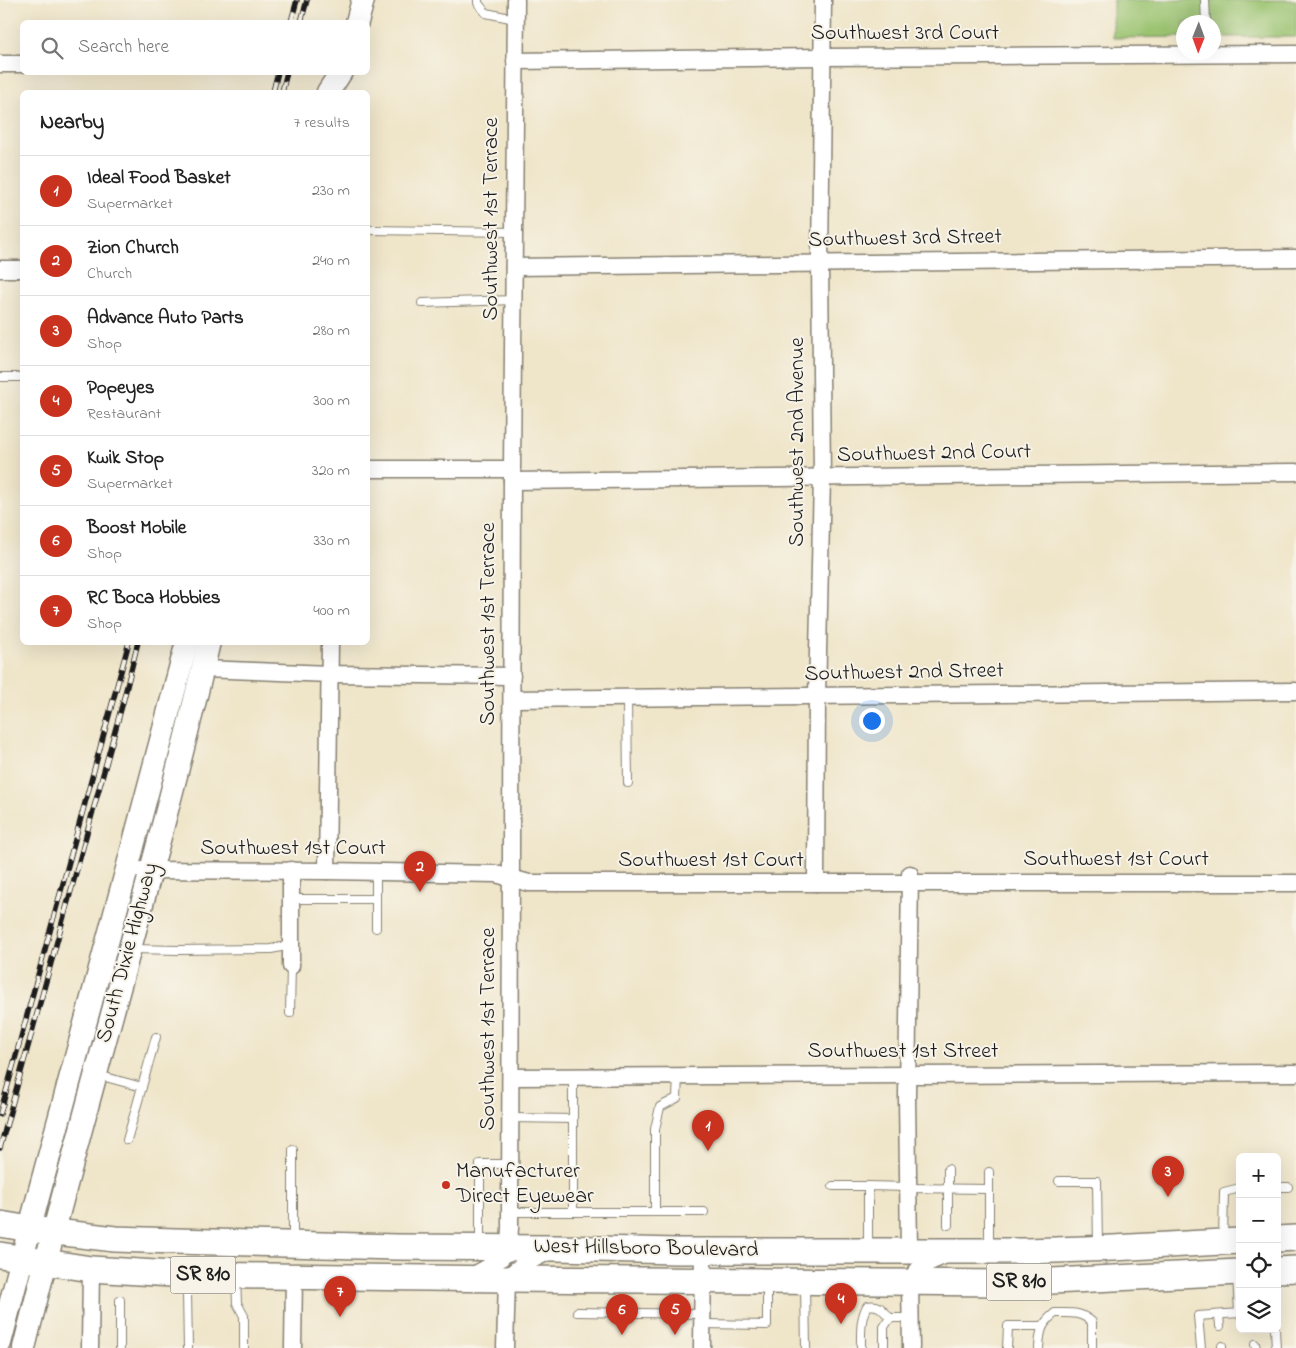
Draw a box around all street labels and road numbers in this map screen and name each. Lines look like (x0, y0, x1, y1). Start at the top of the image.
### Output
street label: Southwest 3rd Court (811, 18, 1000, 50)
street label: Southwest 1st Terrace (476, 117, 508, 321)
street label: Southwest 3rd Street (808, 221, 1003, 257)
street label: Southwest 2nd Avenue (782, 337, 814, 547)
street label: Southwest 2nd Court (837, 436, 1032, 472)
street label: Southwest 1st Terrace (473, 522, 505, 726)
street label: Southwest 2nd Street (804, 655, 1005, 691)
street label: Southwest 1st Court (200, 833, 386, 865)
street label: Southwest 1st Court (1023, 844, 1209, 876)
street label: Southwest 1st Court (618, 845, 804, 877)
street label: South Dixie Highway (89, 859, 168, 1047)
street label: Southwest 1st Terrace (473, 927, 505, 1131)
street label: Southwest 1st Street (808, 1036, 999, 1068)
street label: West Hillsboro Boulevard (533, 1231, 759, 1267)
road number: SR 810 (170, 1256, 236, 1294)
road number: SR 810 (986, 1264, 1052, 1300)

